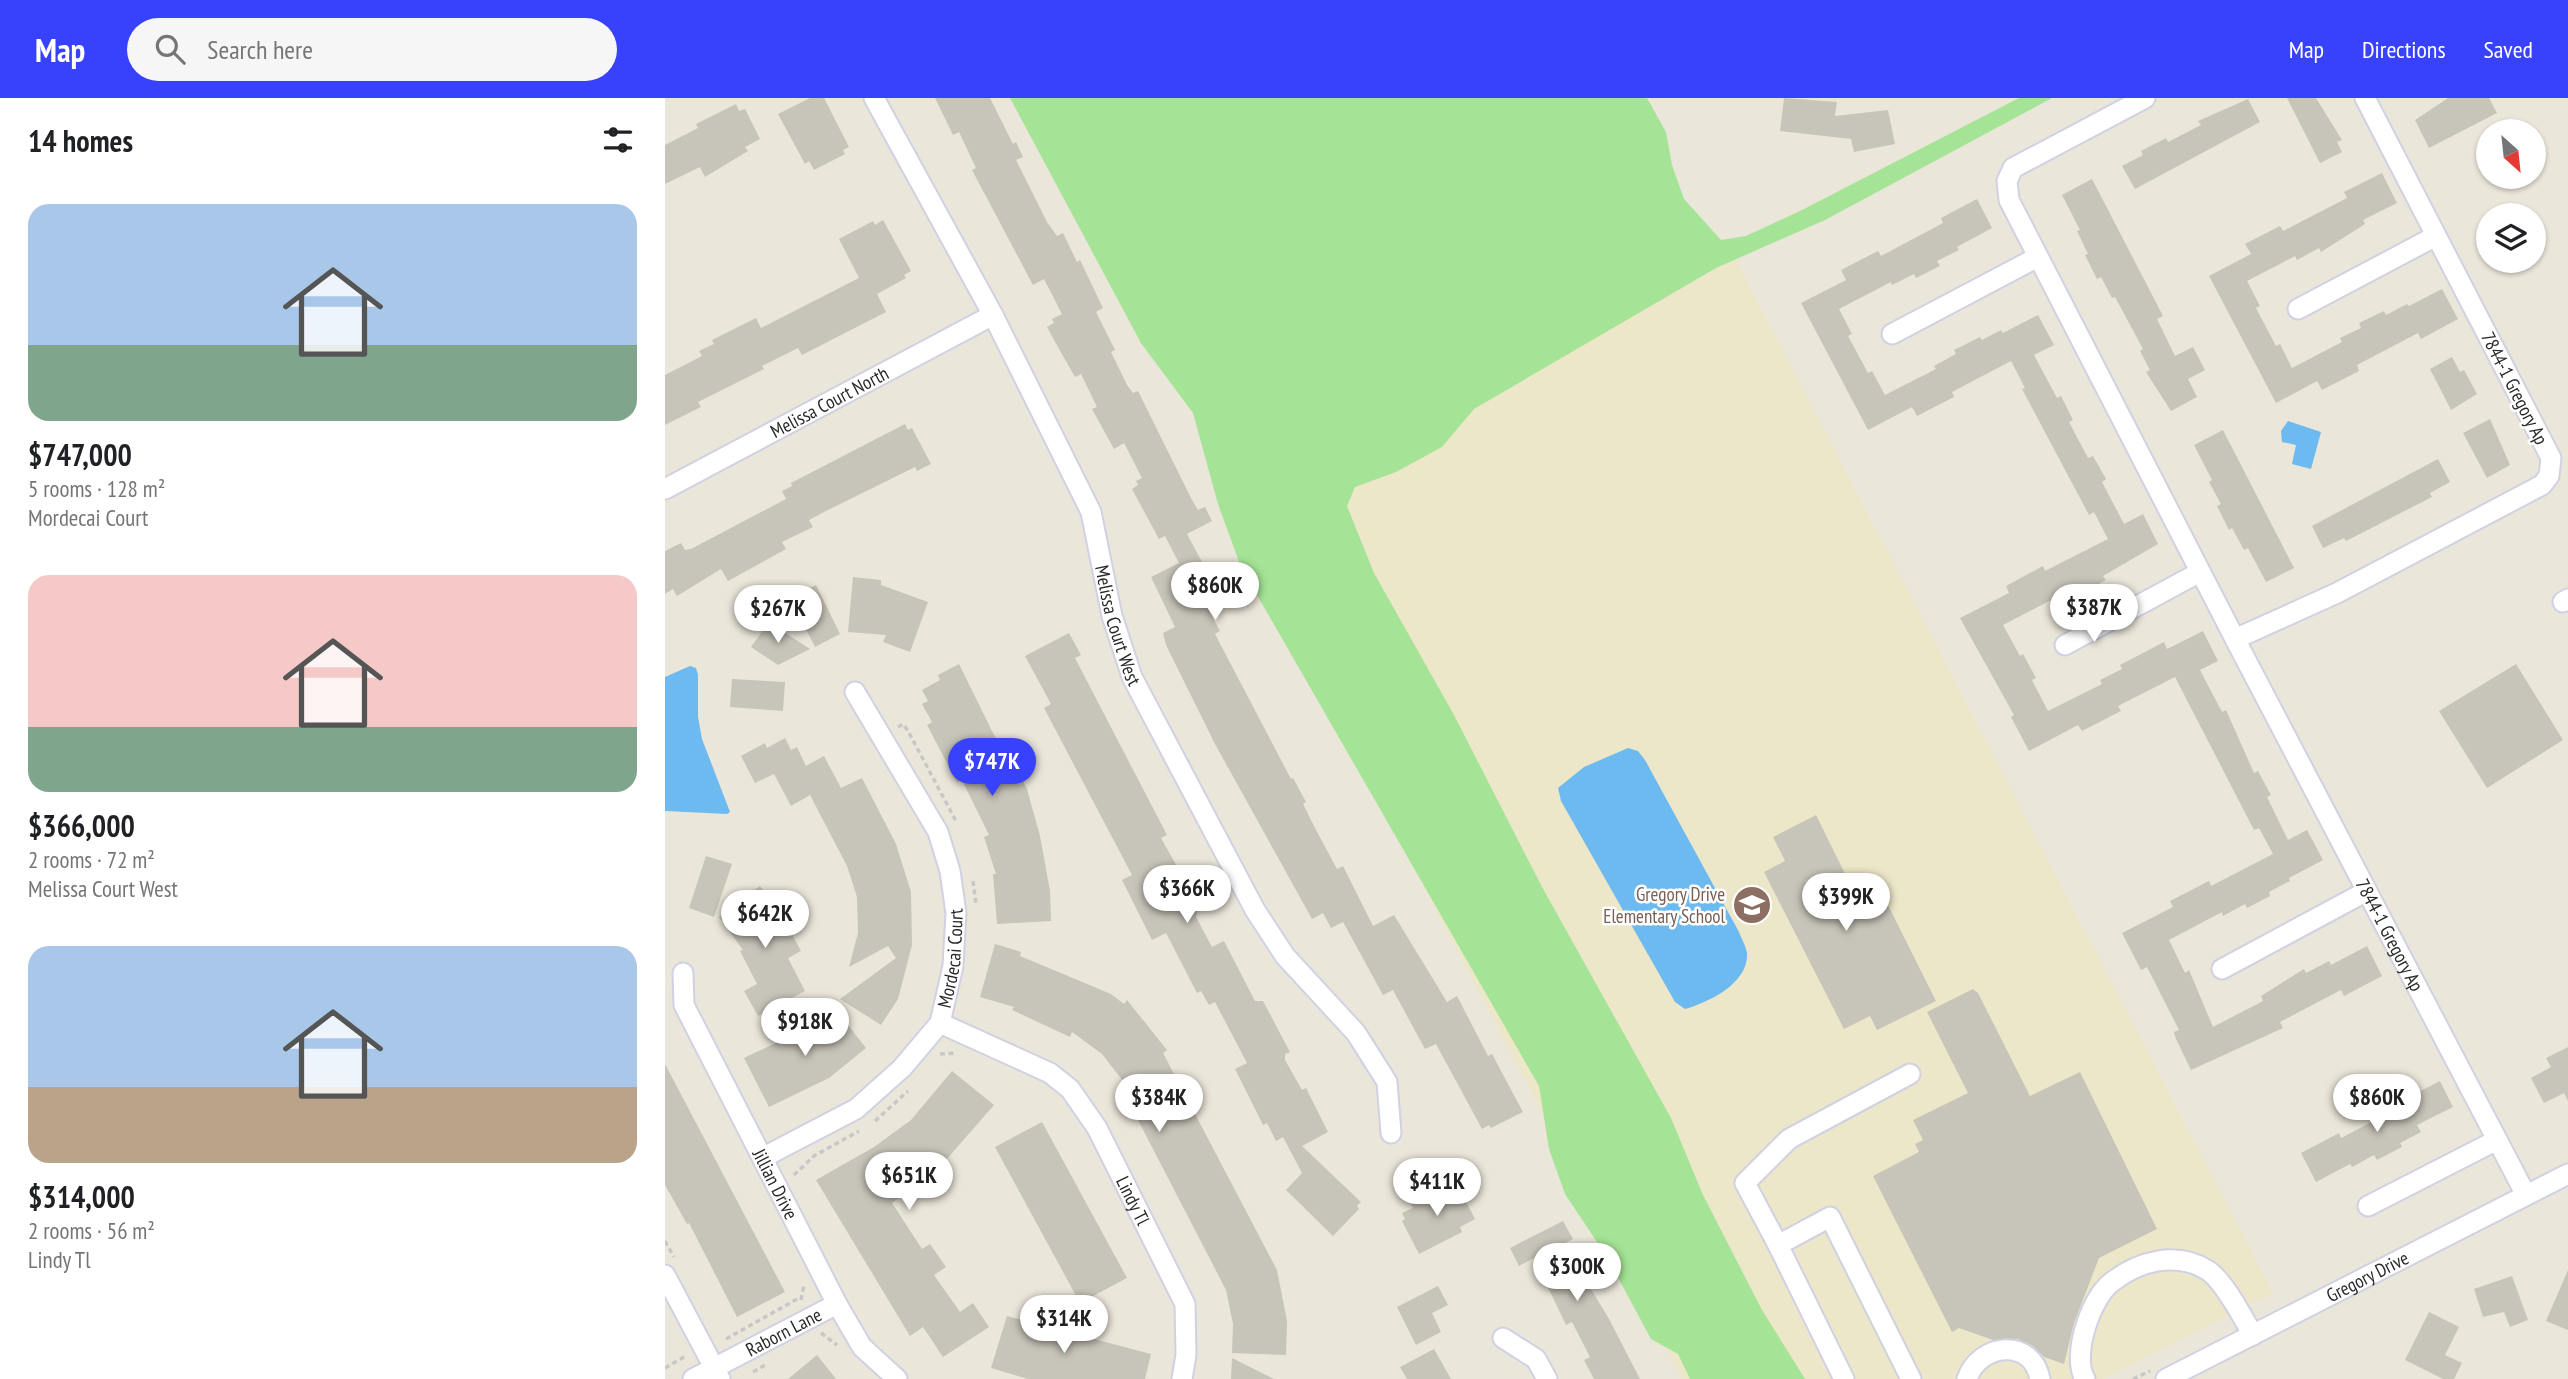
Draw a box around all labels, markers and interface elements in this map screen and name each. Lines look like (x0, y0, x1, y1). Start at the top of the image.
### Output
search box (127, 18, 617, 81)
text: Map (35, 28, 85, 71)
icon: search (151, 30, 189, 68)
text: Search here (207, 33, 313, 66)
text: Map (2289, 34, 2324, 65)
text: Directions (2362, 34, 2446, 65)
text: Saved (2484, 34, 2533, 65)
north arrow (2476, 119, 2546, 189)
map controls (2476, 119, 2546, 273)
text: 14 homes (28, 121, 133, 160)
icon: filters (599, 121, 637, 159)
button: layers (2476, 203, 2546, 273)
icon: home (270, 249, 396, 375)
street label: 7844-1 Gregory Ap (2476, 328, 2554, 448)
street label: Melissa Court North (766, 361, 893, 443)
text: $747,000 (28, 435, 132, 474)
text: 5 rooms · 128 m² (28, 474, 165, 503)
text: Mordecai Court (28, 503, 148, 532)
pin: $860K (1166, 562, 1264, 622)
street label: Melissa Court West (1090, 563, 1147, 691)
text: $860K (1187, 570, 1243, 599)
pin: $387K (2045, 584, 2143, 644)
pin: $267K (729, 586, 827, 645)
text: $387K (2066, 592, 2122, 621)
text: $267K (750, 593, 806, 622)
icon: home (270, 620, 396, 746)
pin: $747K (943, 738, 1041, 798)
text: $747K (964, 746, 1020, 775)
text: $366,000 (28, 806, 135, 845)
text: 2 rooms · 72 m² (28, 845, 155, 874)
pin: $366K (1138, 866, 1236, 925)
text: $366K (1159, 873, 1215, 902)
text: Melissa Court West (28, 874, 178, 903)
pin: $399K (1797, 874, 1895, 933)
street label: 7844-1 Gregory Ap (2351, 875, 2429, 995)
text: $399K (1818, 881, 1874, 910)
place label: Gregory Drive Elementary School (1603, 882, 1726, 928)
school or university icon: Gregory Drive Elementary School (1731, 884, 1773, 926)
pin: $642K (716, 890, 814, 950)
text: $642K (737, 898, 793, 927)
street label: Mordecai Court (932, 907, 968, 1010)
icon: home (270, 991, 396, 1117)
pin: $918K (756, 998, 854, 1058)
text: $918K (777, 1006, 833, 1035)
pin: $384K (1110, 1074, 1208, 1134)
pin: $860K (2328, 1074, 2426, 1134)
text: $384K (1131, 1082, 1187, 1111)
text: $860K (2349, 1082, 2405, 1111)
street label: Jillian Drive (747, 1144, 804, 1223)
pin: $651K (860, 1152, 958, 1212)
pin: $411K (1388, 1158, 1486, 1218)
text: $651K (881, 1160, 937, 1189)
text: $411K (1409, 1166, 1465, 1195)
street label: Lindy Tl (1111, 1172, 1156, 1230)
text: $314,000 (28, 1177, 135, 1216)
text: 2 rooms · 56 m² (28, 1216, 155, 1245)
pin: $300K (1528, 1244, 1626, 1303)
text: Lindy Tl (28, 1245, 91, 1274)
street label: Gregory Drive (2322, 1245, 2413, 1307)
text: $300K (1549, 1251, 1605, 1280)
pin: $314K (1015, 1296, 1113, 1355)
street label: Raborn Lane (741, 1302, 826, 1362)
text: $314K (1036, 1303, 1092, 1332)

